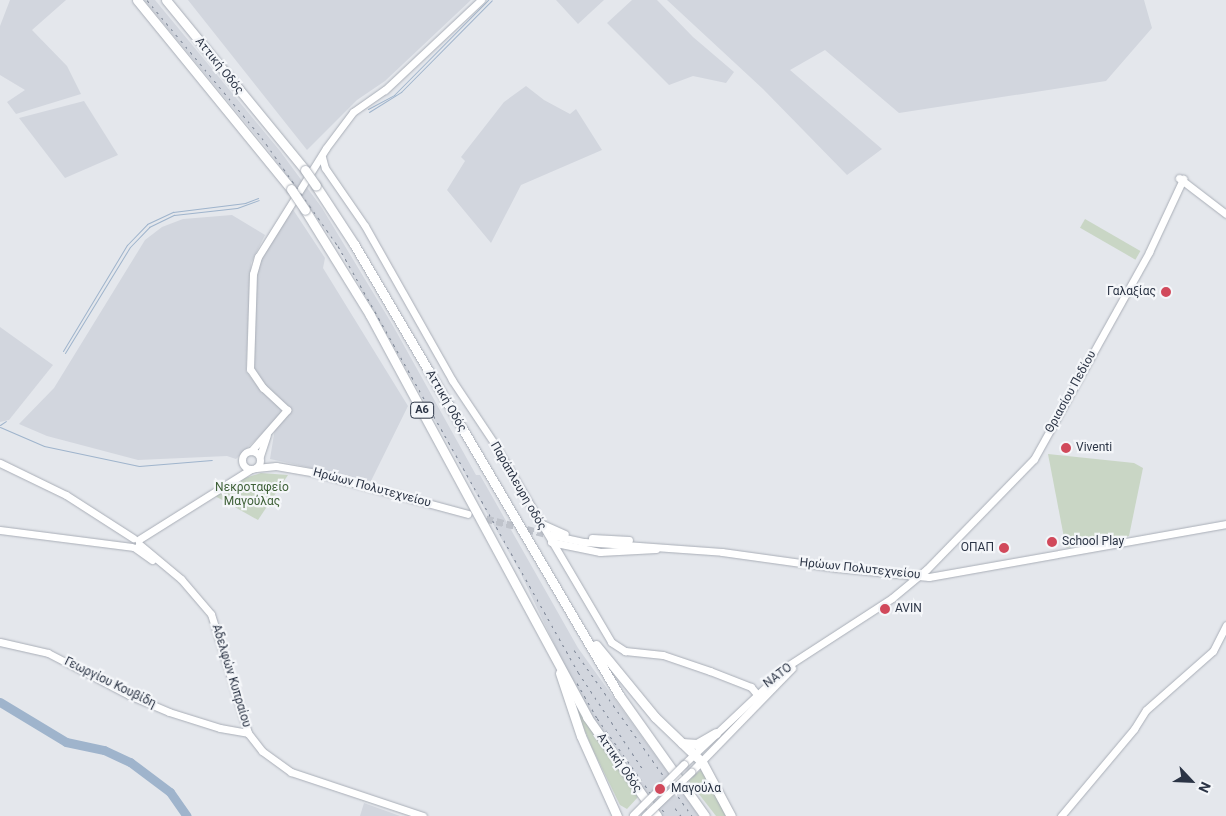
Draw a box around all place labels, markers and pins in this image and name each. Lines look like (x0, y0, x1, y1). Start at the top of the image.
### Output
place label: Γαλαξίας (1107, 285, 1156, 299)
marker: Γαλαξίας (1160, 286, 1172, 298)
place label: Viventi (1076, 441, 1112, 455)
marker: Viventi (1060, 442, 1072, 454)
place label: School Play (1062, 535, 1124, 549)
marker: School Play (1046, 536, 1058, 548)
place label: ΟΠΑΠ (961, 541, 994, 555)
marker: ΟΠΑΠ (998, 542, 1010, 554)
place label: AVIN (895, 602, 922, 616)
marker: AVIN (879, 603, 891, 615)
marker: Μαγούλα (653, 782, 667, 796)
place label: Μαγούλα (671, 782, 721, 796)

